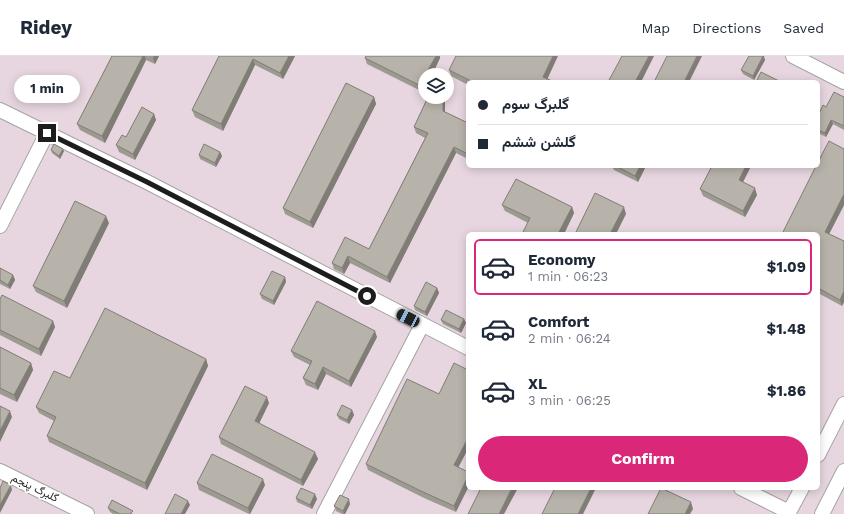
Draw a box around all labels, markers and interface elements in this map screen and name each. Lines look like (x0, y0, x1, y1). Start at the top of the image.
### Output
text: Ridey (20, 16, 72, 39)
text: Map (642, 20, 670, 36)
text: Directions (692, 20, 761, 36)
text: Saved (783, 20, 824, 36)
map controls (418, 68, 454, 104)
button: layers (418, 68, 454, 104)
callout: 1 min (14, 75, 80, 103)
text: 1 min (30, 81, 64, 96)
text: گلبرگ سوم (502, 95, 569, 113)
route end (38, 124, 56, 142)
text: گلشن ششم (502, 133, 576, 151)
icon: car (480, 249, 516, 285)
text: Economy (528, 251, 595, 269)
text: $1.09 (767, 258, 806, 276)
text: 1 min · 06:23 (528, 269, 608, 284)
route start (358, 287, 376, 305)
car (395, 307, 421, 329)
icon: car (480, 311, 516, 347)
text: Comfort (528, 313, 589, 331)
text: $1.48 (767, 320, 806, 338)
text: 2 min · 06:24 (528, 331, 611, 346)
icon: car (480, 373, 516, 409)
text: XL (528, 375, 547, 393)
text: $1.86 (767, 382, 806, 400)
text: 3 min · 06:25 (528, 393, 611, 408)
button: Confirm (478, 436, 808, 482)
street label: گلبرگ پنجم (9, 471, 61, 506)

